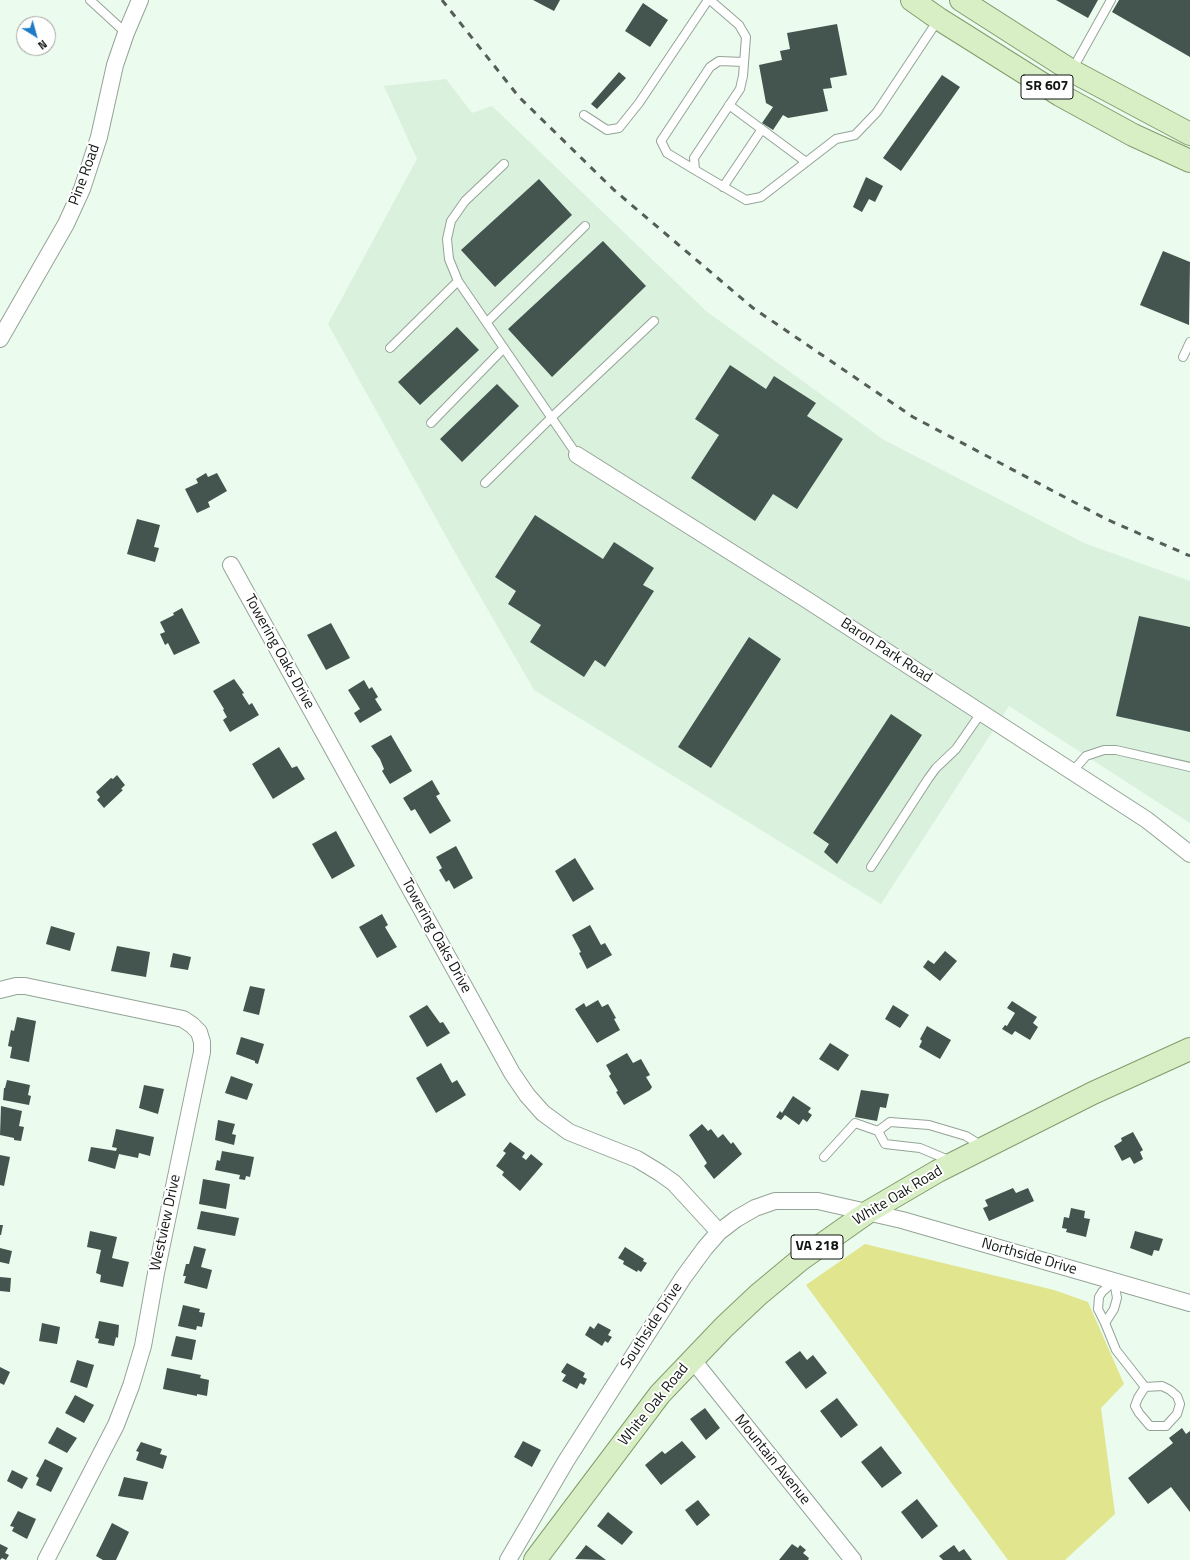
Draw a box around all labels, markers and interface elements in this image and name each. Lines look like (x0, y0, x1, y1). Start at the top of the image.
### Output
north arrow (16, 16, 56, 56)
text: N (35, 36, 50, 53)
road number: SR 607 (1021, 75, 1073, 99)
street label: Pine Road (66, 142, 104, 208)
street label: Towering Oaks Drive (240, 591, 318, 713)
street label: Baron Park Road (837, 615, 935, 687)
street label: Towering Oaks Drive (397, 875, 475, 997)
street label: White Oak Road (850, 1162, 946, 1230)
street label: Westview Drive (147, 1173, 185, 1273)
road number: VA 218 (791, 1235, 843, 1259)
street label: Northside Drive (979, 1235, 1079, 1279)
street label: Southside Drive (617, 1279, 687, 1373)
street label: White Oak Road (615, 1360, 693, 1450)
street label: Mountain Avenue (730, 1411, 814, 1509)

